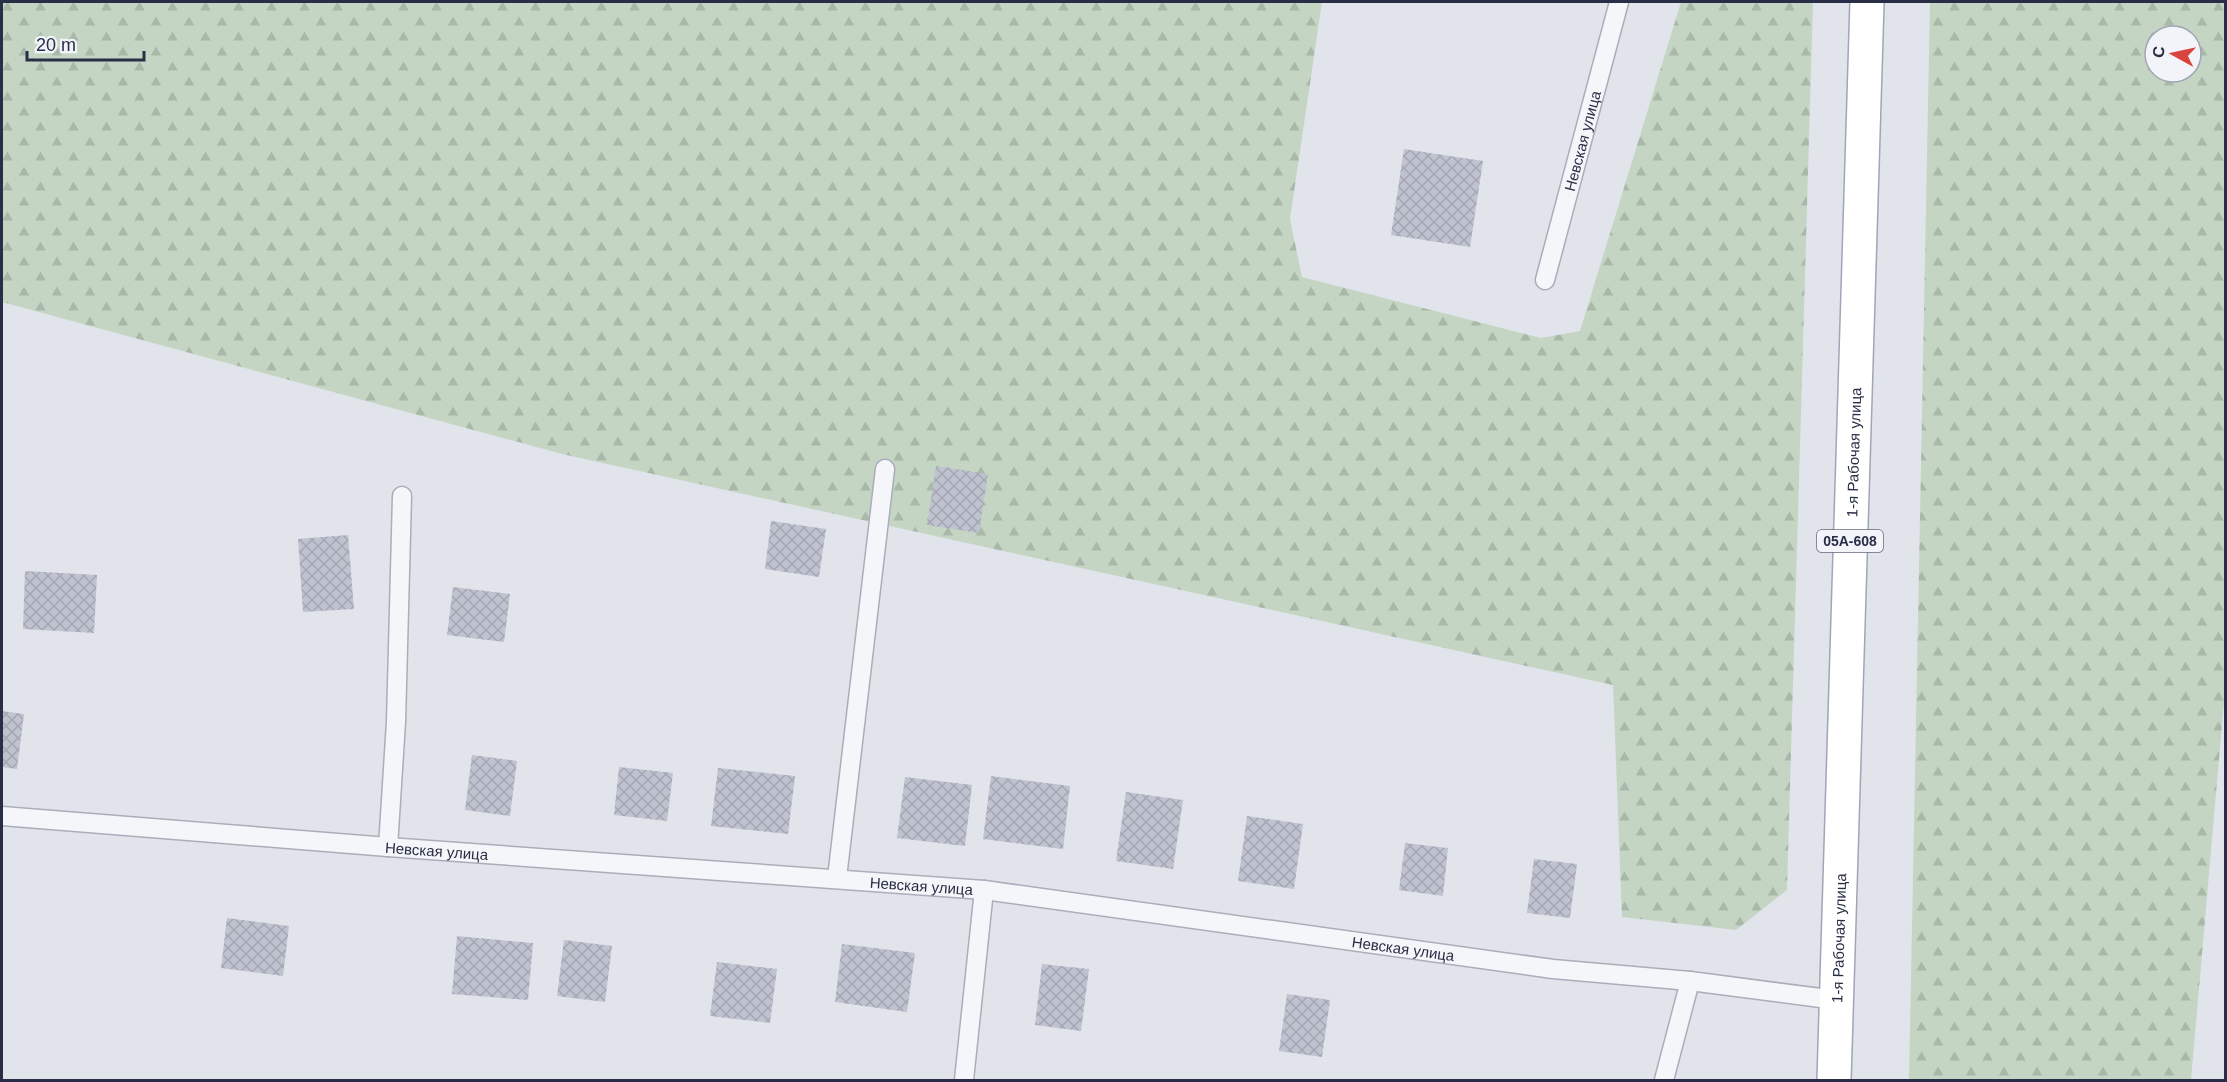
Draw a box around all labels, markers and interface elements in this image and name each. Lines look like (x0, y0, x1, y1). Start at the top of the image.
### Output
scale bar (27, 24, 144, 62)
north arrow (2143, 24, 2203, 84)
text: 20 m (36, 35, 76, 55)
text: С (2149, 45, 2168, 59)
street label: Невская улица (1561, 88, 1604, 193)
street label: 1-я Рабочая улица (1843, 386, 1864, 517)
road number: 05А-608 (1817, 530, 1883, 552)
street label: Невская улица (384, 838, 489, 863)
street label: 1-я Рабочая улица (1828, 872, 1849, 1003)
street label: Невская улица (869, 873, 974, 898)
street label: Невская улица (1351, 933, 1456, 964)

